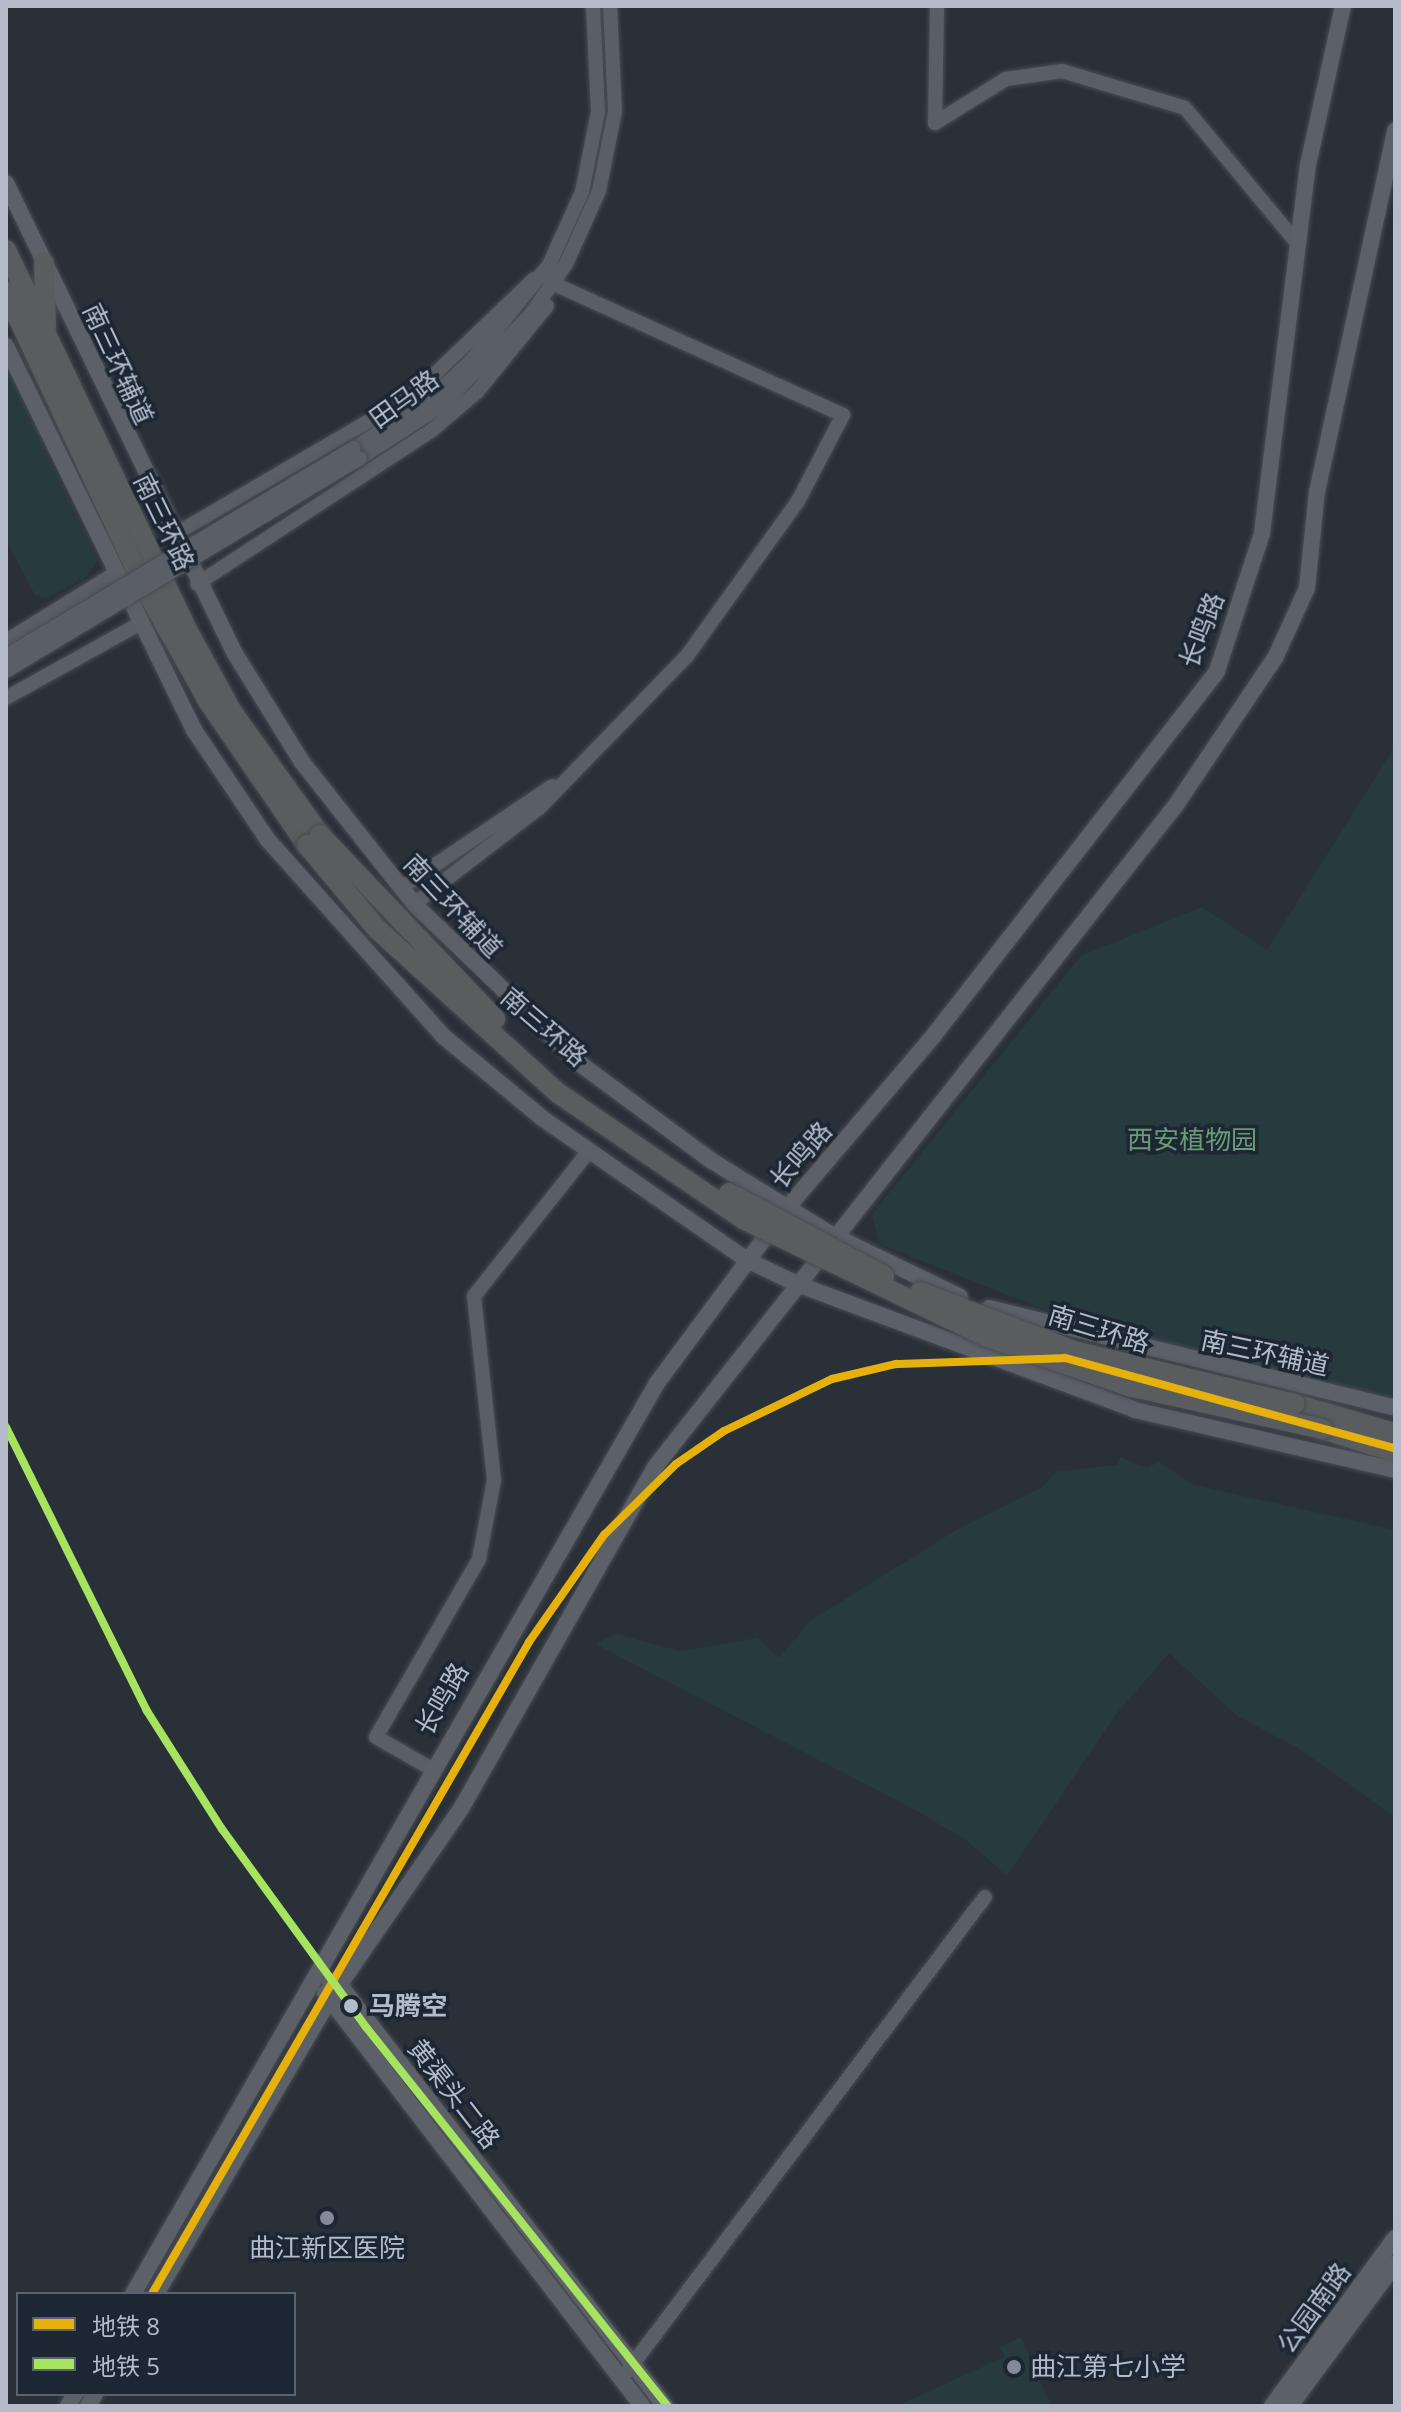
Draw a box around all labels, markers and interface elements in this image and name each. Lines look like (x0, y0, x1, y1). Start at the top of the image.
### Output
street label: 南三环辅道 (76, 298, 160, 430)
street label: 田马路 (363, 363, 445, 435)
street label: 南三环路 (127, 468, 201, 576)
street label: 长鸣路 (1173, 588, 1231, 672)
street label: 南三环辅道 (397, 848, 509, 964)
street label: 南三环路 (495, 981, 593, 1073)
street label: 长鸣路 (764, 1115, 838, 1195)
park label: 西安植物园 (1127, 1124, 1257, 1156)
street label: 南三环路 (1045, 1299, 1153, 1359)
street label: 南三环辅道 (1198, 1324, 1332, 1382)
street label: 长鸣路 (409, 1657, 475, 1741)
place label: 马腾空 (369, 1990, 447, 2022)
marker: 马腾空 (340, 1995, 362, 2017)
street label: 黄渠头二路 (402, 2033, 506, 2155)
marker: 曲江新区医院 (316, 2207, 338, 2229)
place label: 曲江新区医院 (249, 2232, 405, 2264)
street label: 公园南路 (1271, 2257, 1357, 2359)
legend (16, 2292, 296, 2396)
text: 地铁 8 (92, 2309, 160, 2342)
text: 地铁 5 (92, 2349, 160, 2382)
place label: 曲江第七小学 (1030, 2351, 1186, 2383)
marker: 曲江第七小学 (1005, 2358, 1023, 2376)

